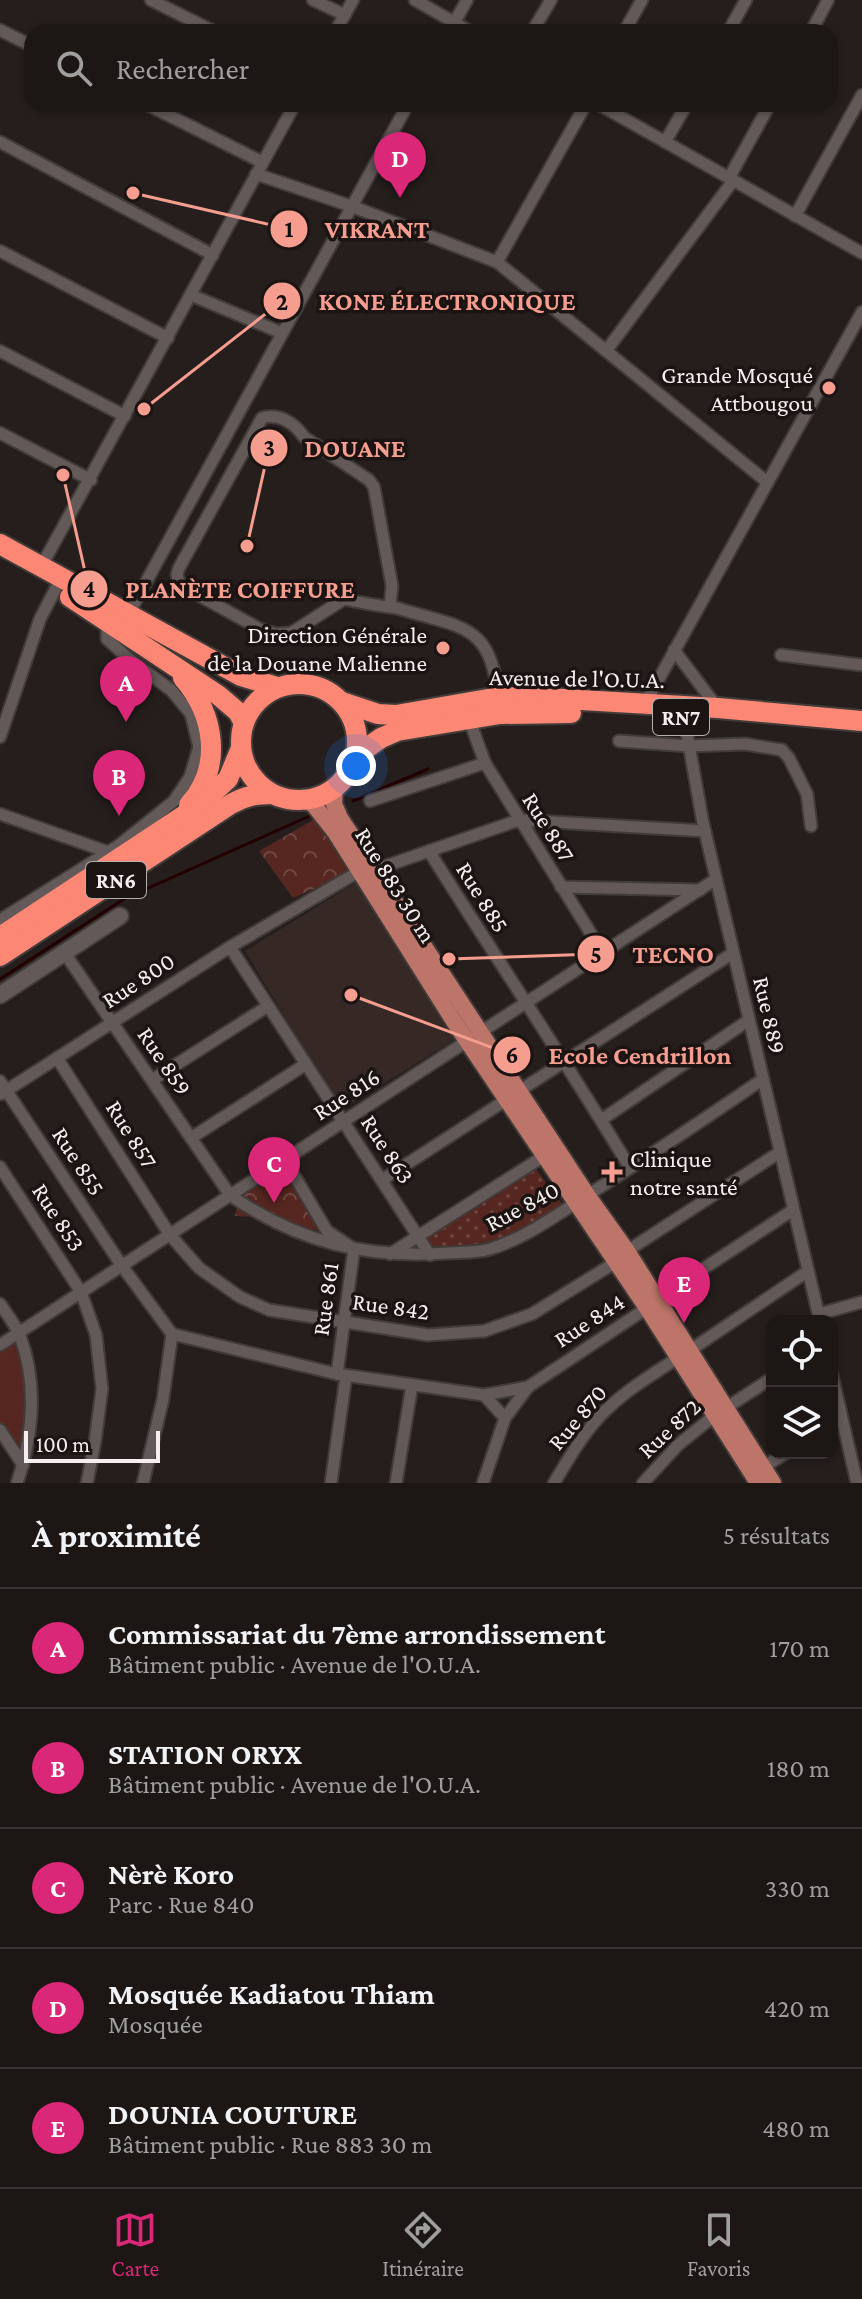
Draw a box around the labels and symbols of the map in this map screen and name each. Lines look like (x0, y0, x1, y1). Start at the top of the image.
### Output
pin: D (374, 132, 426, 198)
callout: VIKRANT (269, 204, 446, 254)
text: 1 (285, 215, 294, 242)
text: VIKRANT (324, 215, 430, 244)
callout: KONE ÉLECTRONIQUE (262, 276, 591, 326)
text: KONE ÉLECTRONIQUE (319, 287, 576, 316)
text: 2 (276, 288, 288, 315)
place label: Grande Mosqué Attbougou (661, 361, 813, 416)
marker: Grande Mosqué Attbougou (820, 379, 838, 397)
callout: DOUANE (249, 423, 422, 473)
text: 3 (263, 434, 275, 461)
text: DOUANE (304, 434, 406, 463)
callout: PLANÈTE COIFFURE (69, 564, 370, 614)
text: 4 (83, 575, 96, 602)
text: PLANÈTE COIFFURE (125, 575, 355, 604)
place label: Direction Générale de la Douane Malienne (207, 621, 427, 676)
marker: Direction Générale de la Douane Malienne (434, 639, 452, 657)
pin: A (100, 656, 152, 722)
street label: Avenue de l'O.U.A. (489, 663, 665, 693)
road number: RN7 (653, 699, 709, 735)
your location (336, 746, 376, 786)
pin: B (93, 750, 145, 816)
street label: Rue 887 (517, 787, 581, 867)
street label: Rue 883 30 m (350, 822, 442, 948)
street label: Rue 885 (451, 857, 515, 937)
road number: RN6 (86, 862, 146, 898)
callout: TECNO (576, 929, 730, 979)
text: TECNO (632, 940, 714, 969)
text: 5 (590, 941, 602, 968)
street label: Rue 800 (97, 947, 179, 1013)
street label: Rue 889 (748, 974, 792, 1056)
street label: Rue 859 (132, 1022, 198, 1100)
callout: Ecole Cendrillon (492, 1030, 747, 1080)
text: 6 (505, 1041, 519, 1068)
text: Ecole Cendrillon (549, 1041, 732, 1070)
street label: Rue 816 (308, 1063, 384, 1125)
street label: Rue 857 (101, 1095, 163, 1173)
street label: Rue 863 (356, 1110, 420, 1188)
street label: Rue 855 (47, 1122, 111, 1200)
pin: C (248, 1137, 300, 1203)
place label: Clinique notre santé (630, 1145, 738, 1200)
marker: Clinique notre santé (601, 1161, 623, 1183)
street label: Rue 840 (481, 1175, 563, 1237)
street label: Rue 853 (27, 1178, 91, 1256)
pin: E (658, 1257, 710, 1323)
street label: Rue 861 (306, 1261, 344, 1337)
street label: Rue 842 (351, 1287, 431, 1325)
street label: Rue 844 (549, 1287, 629, 1353)
street label: Rue 870 (542, 1379, 612, 1455)
street label: Rue 872 (632, 1393, 706, 1463)
scale bar (24, 1427, 160, 1463)

